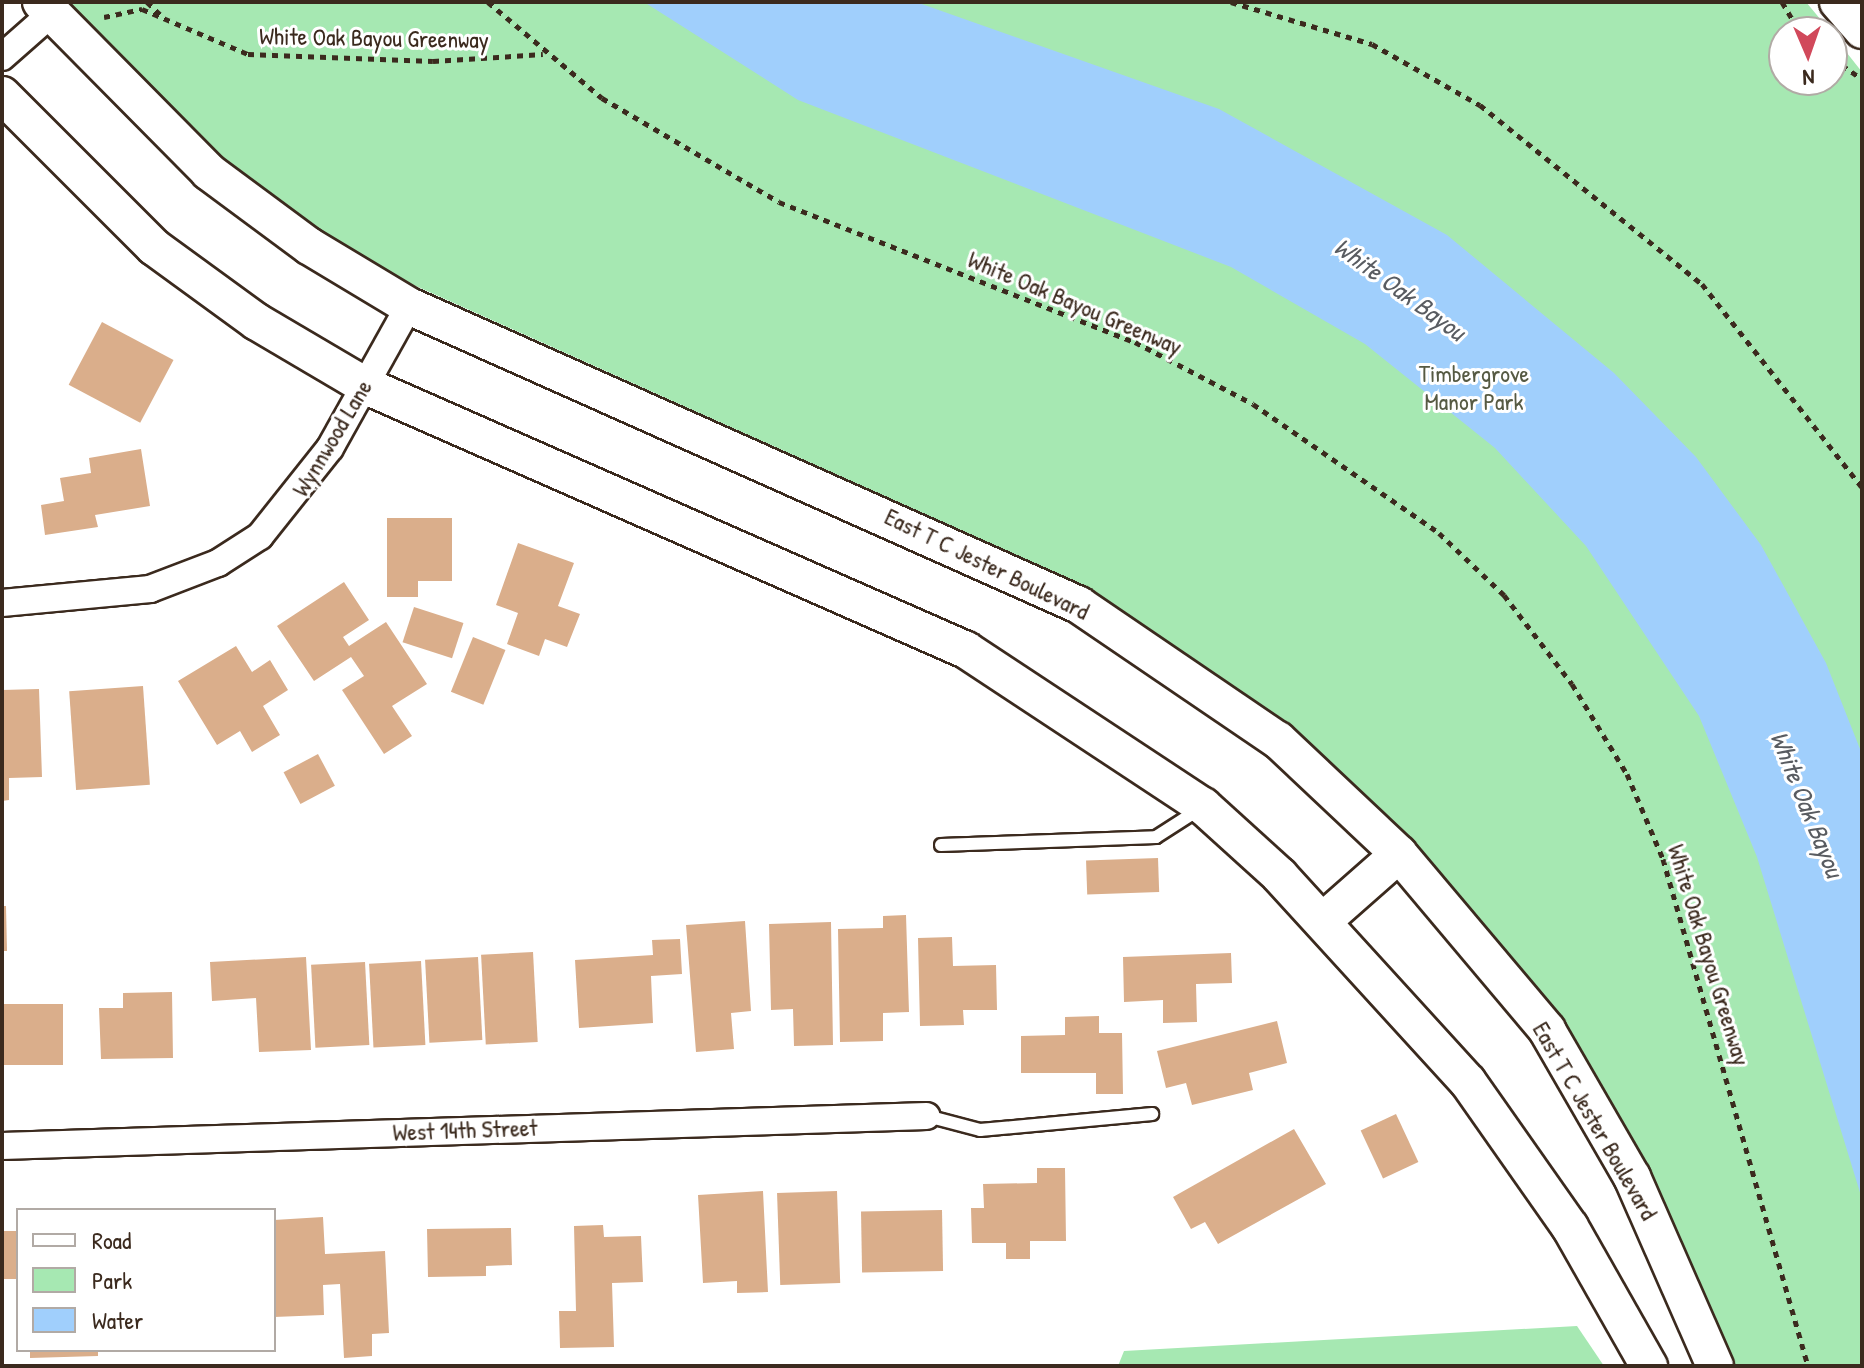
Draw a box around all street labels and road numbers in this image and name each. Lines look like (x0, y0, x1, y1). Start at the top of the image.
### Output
street label: White Oak Bayou Greenway (259, 22, 489, 54)
street label: White Oak Bayou Greenway (964, 245, 1186, 361)
street label: Wynnwood Lane (286, 375, 378, 501)
street label: East T C Jester Boulevard (880, 502, 1094, 626)
street label: White Oak Bayou Greenway (1662, 841, 1756, 1069)
street label: East T C Jester Boulevard (1527, 1017, 1663, 1225)
street label: West 14th Street (392, 1113, 538, 1147)

